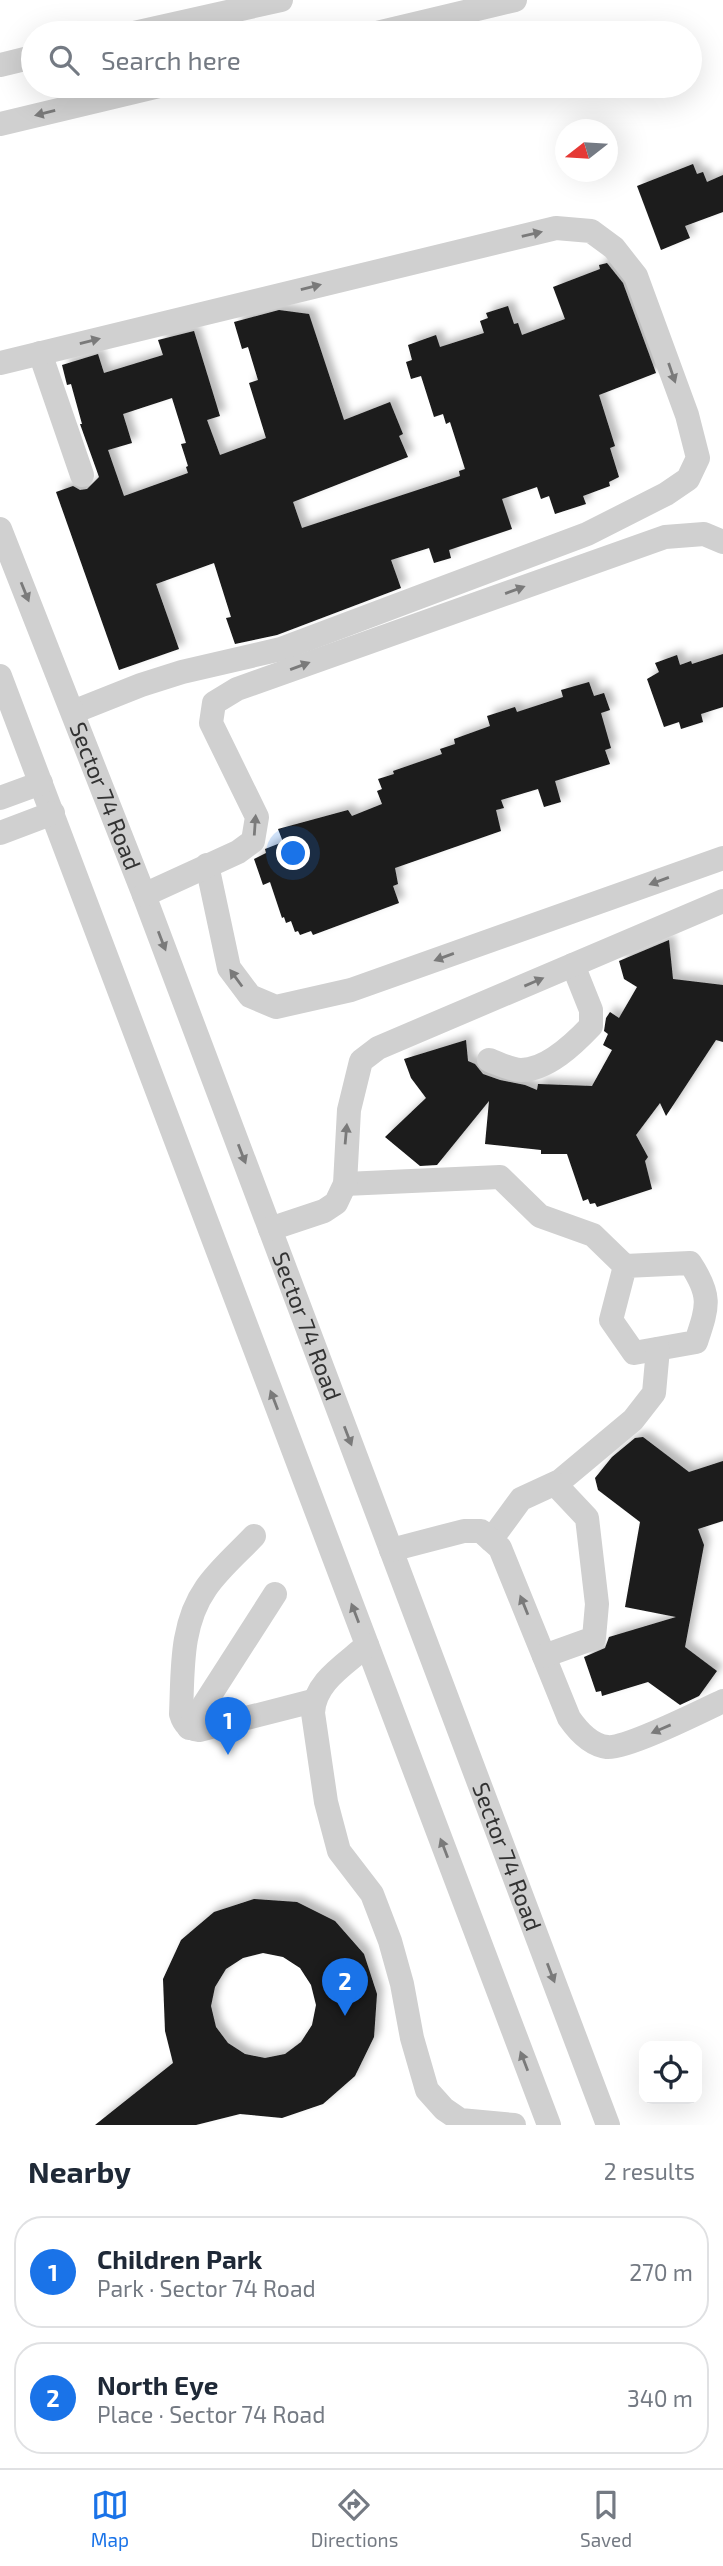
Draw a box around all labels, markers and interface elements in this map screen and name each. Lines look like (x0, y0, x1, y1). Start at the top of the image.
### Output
search box (21, 21, 702, 98)
icon: search (45, 41, 83, 79)
text: Search here (101, 44, 241, 75)
one-way arrow (34, 108, 56, 119)
north arrow (555, 119, 618, 182)
one-way arrow (521, 228, 543, 239)
one-way arrow (300, 281, 322, 292)
one-way arrow (79, 335, 101, 346)
one-way arrow (667, 363, 678, 384)
one-way arrow (20, 582, 31, 603)
one-way arrow (504, 585, 525, 596)
one-way arrow (290, 661, 311, 672)
street label: Sector 74 Road (64, 718, 148, 874)
one-way arrow (249, 814, 260, 836)
your location (276, 836, 310, 870)
one-way arrow (648, 876, 669, 887)
one-way arrow (156, 931, 167, 952)
one-way arrow (434, 952, 455, 963)
one-way arrow (229, 969, 243, 987)
one-way arrow (524, 976, 544, 988)
one-way arrow (341, 1123, 352, 1145)
one-way arrow (237, 1143, 248, 1164)
street label: Sector 74 Road (267, 1248, 348, 1404)
one-way arrow (269, 1389, 280, 1410)
one-way arrow (343, 1425, 354, 1446)
one-way arrow (518, 1595, 529, 1616)
one-way arrow (349, 1602, 360, 1623)
pin: 1 (205, 1697, 251, 1755)
one-way arrow (650, 1724, 671, 1735)
street label: Sector 74 Road (467, 1778, 548, 1934)
one-way arrow (438, 1838, 449, 1859)
pin: 2 (322, 1958, 368, 2016)
one-way arrow (546, 1963, 557, 1984)
map controls (639, 2041, 702, 2104)
button: locate (639, 2041, 702, 2104)
one-way arrow (519, 2051, 530, 2072)
text: Nearby (28, 2153, 131, 2189)
text: 2 results (604, 2157, 695, 2185)
text: Children Park (97, 2243, 262, 2274)
text: 1 (48, 2258, 58, 2286)
text: 270 m (629, 2258, 693, 2286)
text: Park · Sector 74 Road (97, 2274, 316, 2302)
text: North Eye (97, 2369, 218, 2400)
text: 2 (46, 2384, 60, 2412)
text: 340 m (627, 2384, 693, 2412)
text: Place · Sector 74 Road (97, 2400, 325, 2428)
tab: Map (91, 2486, 129, 2551)
tab: Directions (311, 2486, 398, 2551)
tab: Saved (580, 2486, 632, 2551)

